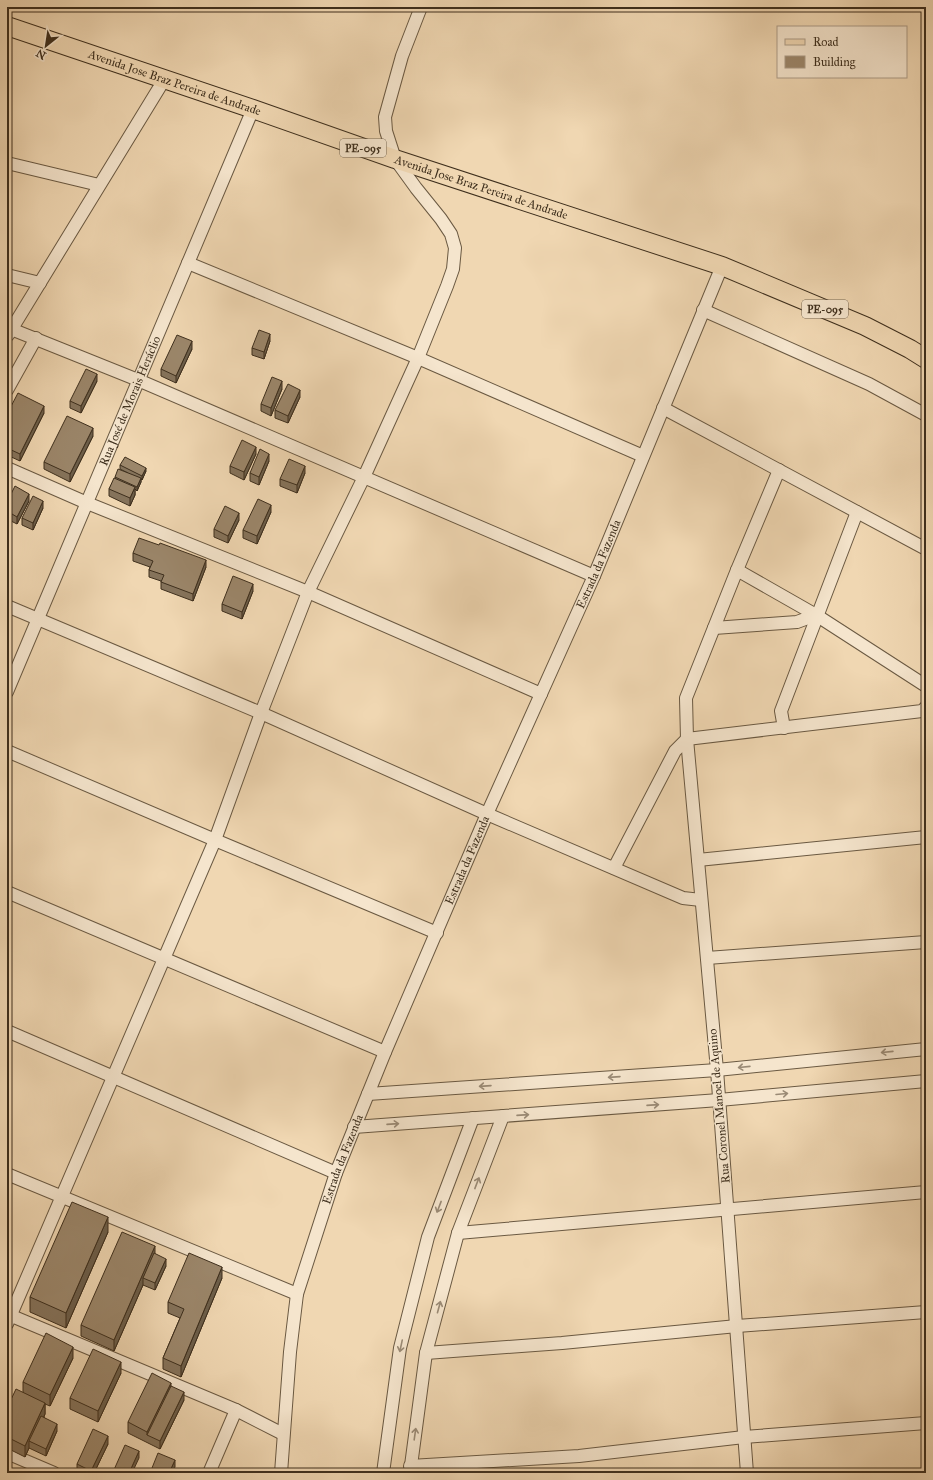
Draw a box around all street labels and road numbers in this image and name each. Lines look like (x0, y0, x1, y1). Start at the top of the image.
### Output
street label: Avenida Jose Braz Pereira de Andrade (86, 47, 263, 118)
road number: PE-095 (340, 139, 386, 157)
street label: Avenida Jose Braz Pereira de Andrade (392, 152, 570, 222)
road number: PE-095 (802, 300, 848, 318)
street label: Rua José de Morais Heráclio (96, 334, 163, 468)
street label: Estrada da Fazenda (573, 517, 624, 611)
street label: Estrada da Fazenda (442, 813, 493, 907)
street label: Rua Coronel Manoel de Aquino (705, 1028, 734, 1184)
street label: Estrada da Fazenda (319, 1111, 366, 1206)

